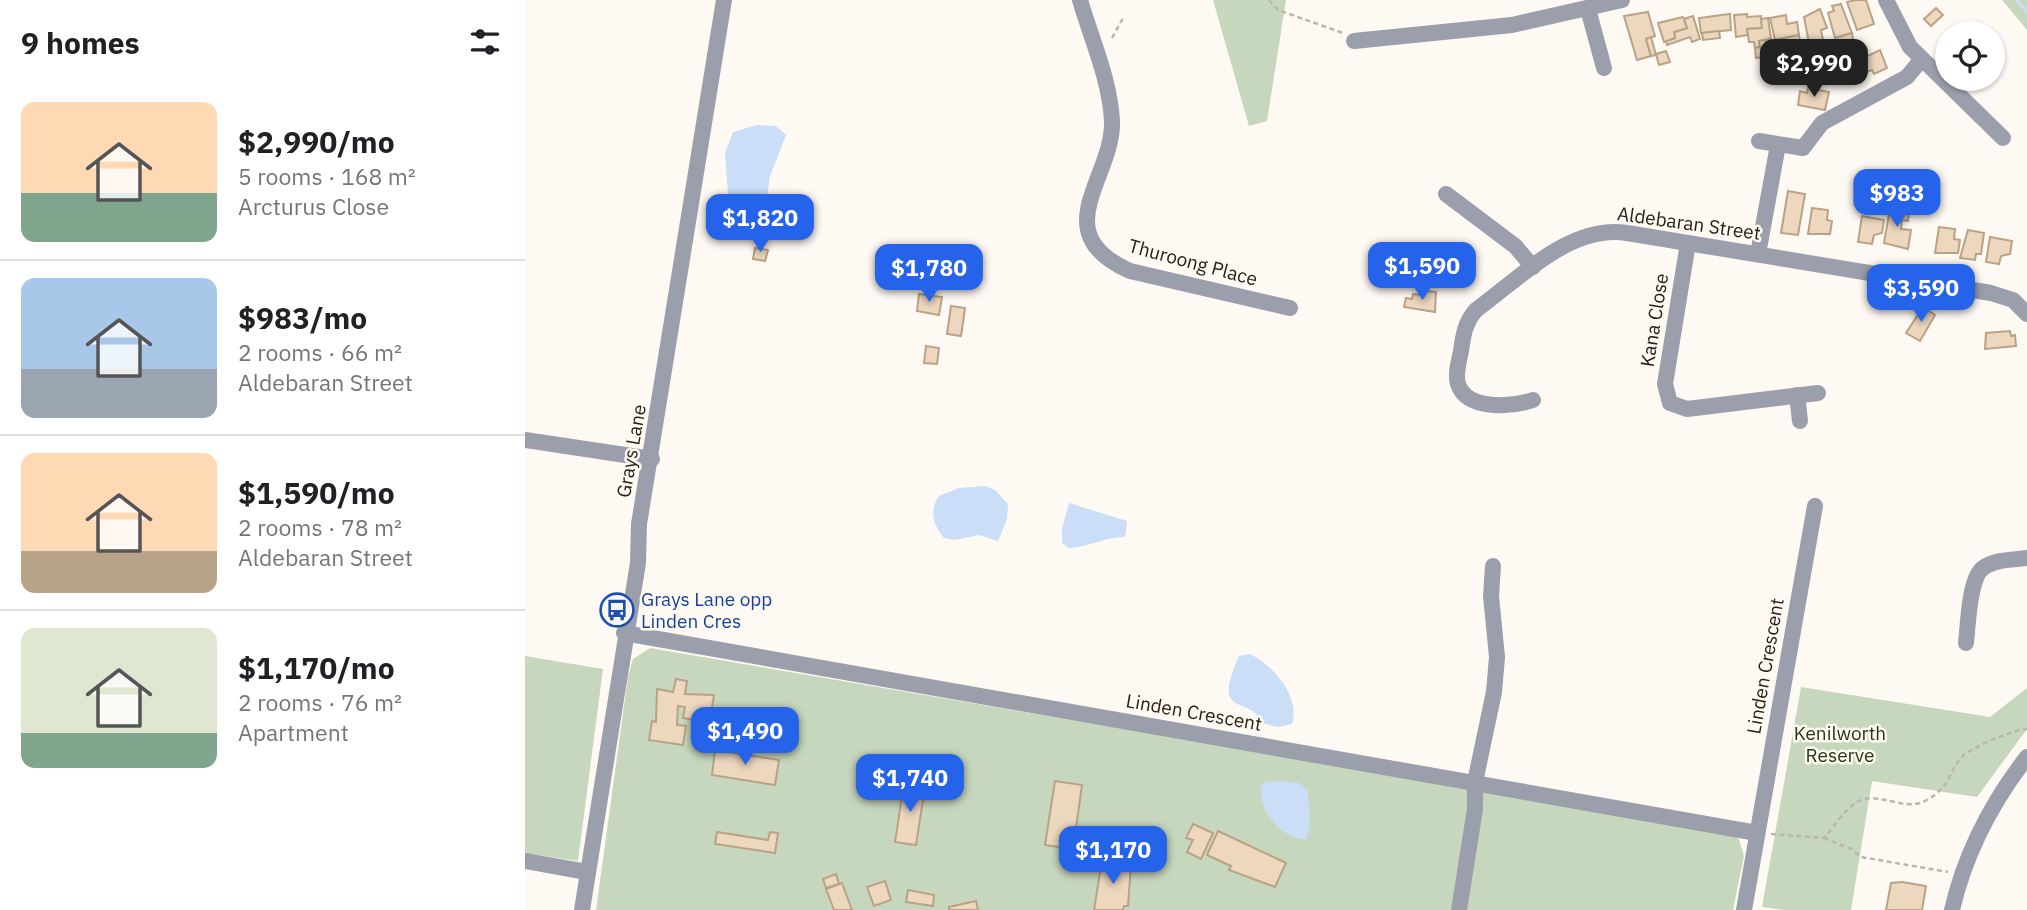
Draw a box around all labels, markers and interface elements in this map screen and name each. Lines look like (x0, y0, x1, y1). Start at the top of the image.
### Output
map controls (1935, 21, 2005, 91)
button: locate (1935, 21, 2005, 91)
text: 9 homes (21, 23, 140, 62)
icon: filters (466, 23, 504, 61)
pin: $2,990 (1757, 40, 1871, 99)
text: $2,990 (1776, 47, 1852, 77)
text: $2,990/mo (238, 122, 395, 161)
icon: home (77, 130, 161, 214)
text: 5 rooms · 168 m² (238, 161, 416, 191)
pin: $983 (1856, 170, 1938, 229)
text: $983 (1869, 177, 1925, 207)
text: Arcturus Close (238, 191, 389, 221)
pin: $1,820 (703, 194, 817, 254)
street label: Aldebaran Street (1616, 201, 1762, 245)
text: $1,820 (722, 202, 798, 232)
street label: Thuroong Place (1126, 233, 1260, 291)
pin: $1,590 (1365, 243, 1479, 302)
pin: $1,780 (872, 244, 986, 304)
text: $1,590 (1384, 250, 1460, 280)
text: $1,780 (891, 252, 967, 282)
pin: $3,590 (1864, 264, 1978, 324)
street label: Kana Close (1635, 271, 1673, 369)
text: $3,590 (1883, 272, 1959, 302)
text: $983/mo (238, 298, 367, 337)
icon: home (77, 306, 161, 390)
text: 2 rooms · 66 m² (238, 337, 402, 367)
text: Aldebaran Street (238, 367, 413, 397)
street label: Grays Lane (611, 403, 651, 499)
text: $1,590/mo (238, 473, 395, 512)
icon: home (77, 481, 161, 565)
text: 2 rooms · 78 m² (238, 512, 402, 542)
text: Aldebaran Street (238, 542, 413, 572)
place label: Grays Lane opp Linden Cres (641, 587, 772, 633)
bus stop icon: Grays Lane opp Linden Cres (598, 591, 636, 629)
street label: Linden Crescent (1741, 596, 1789, 736)
text: $1,170/mo (238, 648, 395, 687)
icon: home (77, 656, 161, 740)
text: 2 rooms · 76 m² (238, 687, 402, 717)
street label: Linden Crescent (1124, 688, 1264, 736)
pin: $1,490 (688, 708, 802, 767)
text: $1,490 (707, 715, 783, 745)
text: Apartment (238, 717, 349, 747)
park label: Kenilworth Reserve (1794, 721, 1886, 767)
pin: $1,740 (853, 754, 967, 814)
text: $1,740 (872, 762, 948, 792)
pin: $1,170 (1056, 826, 1170, 886)
text: $1,170 (1075, 834, 1151, 864)

